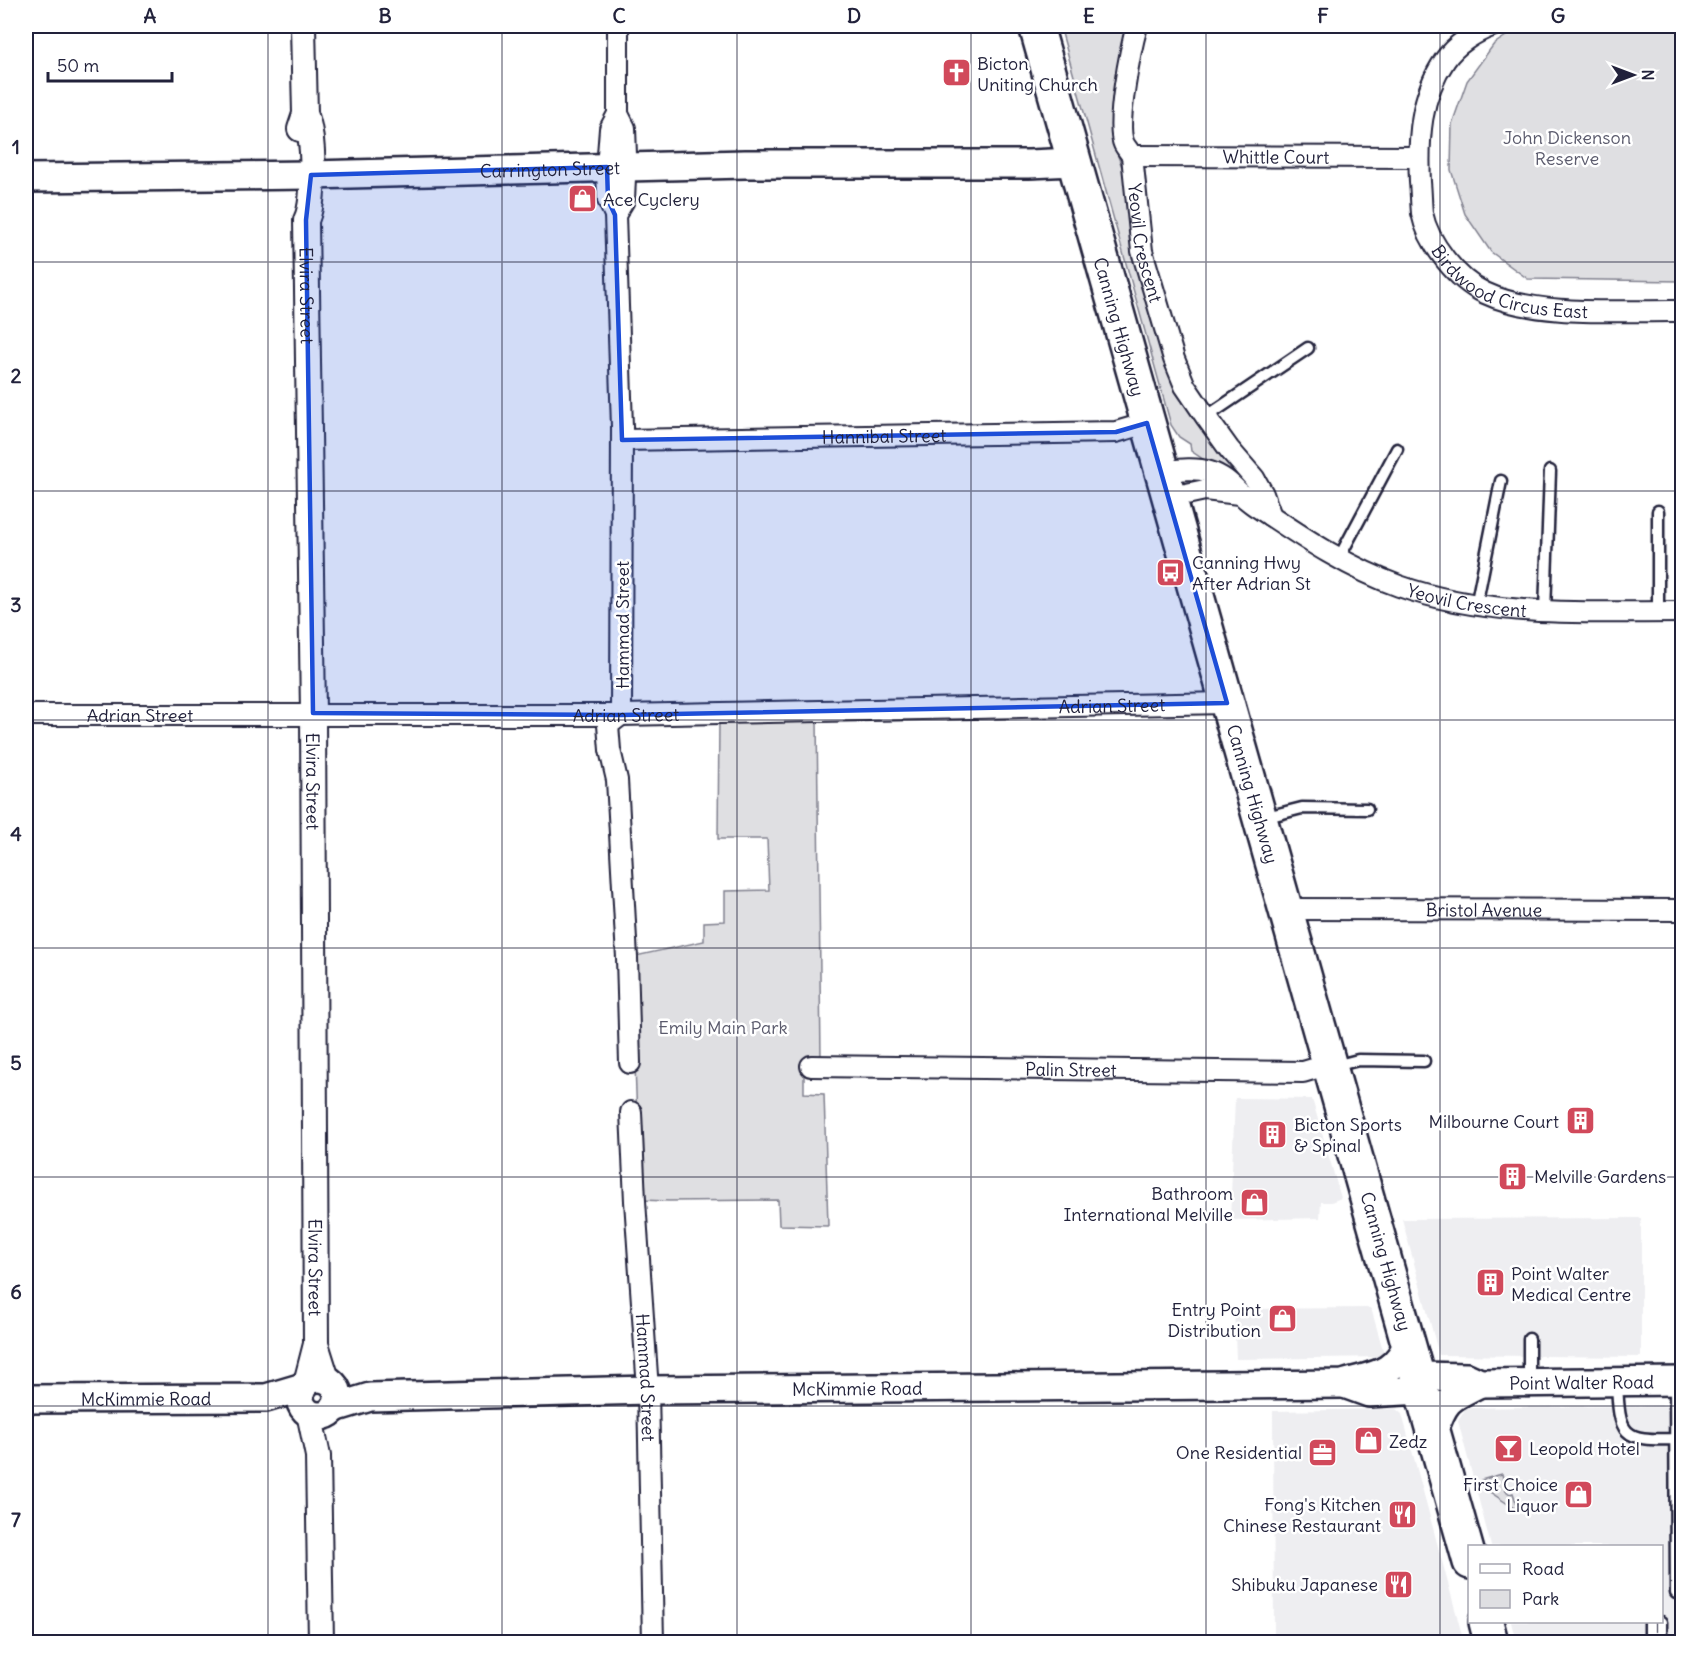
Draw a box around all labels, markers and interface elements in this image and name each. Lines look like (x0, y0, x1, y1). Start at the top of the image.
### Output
text: A (144, 3, 157, 28)
text: B (378, 3, 392, 28)
text: C (612, 3, 626, 28)
text: D (847, 3, 861, 28)
text: E (1083, 3, 1095, 28)
text: F (1317, 3, 1329, 28)
text: G (1551, 3, 1565, 28)
scale bar (48, 45, 172, 83)
north arrow (1603, 45, 1663, 105)
place label: Bicton Uniting Church (977, 52, 1098, 96)
text: 50 m (57, 54, 99, 77)
church icon: Bicton Uniting Church (940, 57, 972, 89)
text: N (1638, 69, 1658, 81)
park label: John Dickenson Reserve (1503, 126, 1631, 170)
text: 1 (12, 134, 20, 159)
street label: Whittle Court (1223, 145, 1329, 168)
street label: Carrington Street (480, 156, 620, 182)
street label: Yeovil Crescent (1123, 182, 1168, 305)
shop icon: Ace Cyclery (566, 183, 598, 215)
place label: Ace Cyclery (603, 188, 700, 211)
street label: Birdwood Circus East (1427, 240, 1588, 323)
street label: Elvira Street (295, 247, 319, 344)
street label: Canning Highway (1089, 254, 1150, 399)
text: 2 (11, 363, 22, 388)
street label: Hannibal Street (821, 423, 947, 448)
place label: Canning Hwy After Adrian St (1192, 551, 1311, 595)
bus stop icon: Canning Hwy After Adrian St (1155, 556, 1187, 588)
street label: Hammad Street (611, 561, 634, 689)
street label: Yeovil Crescent (1404, 578, 1527, 622)
text: 3 (10, 592, 22, 617)
street label: Adrian Street (1058, 693, 1165, 718)
street label: Adrian Street (573, 702, 680, 727)
street label: Adrian Street (87, 704, 193, 727)
street label: Canning Highway (1222, 722, 1284, 866)
street label: Elvira Street (302, 733, 325, 830)
text: 4 (10, 821, 22, 846)
street label: Bristol Avenue (1426, 898, 1542, 921)
park label: Emily Main Park (658, 1016, 788, 1039)
text: 5 (10, 1050, 22, 1075)
street label: Palin Street (1025, 1057, 1117, 1081)
building icon: Milbourne Court (1564, 1105, 1596, 1137)
place label: Milbourne Court (1428, 1110, 1559, 1133)
place label: Bicton Sports & Spinal (1294, 1113, 1402, 1157)
building icon: Bicton Sports & Spinal (1257, 1118, 1289, 1150)
building icon: Melville Gardens (1497, 1160, 1529, 1192)
place label: Melville Gardens (1534, 1165, 1666, 1188)
place label: Bathroom International Melville (1063, 1182, 1233, 1226)
shop icon: Bathroom International Melville (1238, 1187, 1270, 1219)
street label: Canning Highway (1356, 1189, 1417, 1333)
street label: Elvira Street (304, 1219, 327, 1316)
place label: Point Walter Medical Centre (1511, 1262, 1631, 1306)
building icon: Point Walter Medical Centre (1474, 1267, 1506, 1299)
text: 6 (10, 1279, 22, 1304)
place label: Entry Point Distribution (1167, 1298, 1261, 1342)
shop icon: Entry Point Distribution (1266, 1303, 1298, 1335)
street label: Hammad Street (631, 1313, 661, 1442)
street label: Point Walter Road (1509, 1370, 1655, 1394)
street label: McKimmie Road (792, 1376, 923, 1400)
street label: McKimmie Road (81, 1387, 212, 1410)
shop icon: Zedz (1352, 1425, 1384, 1457)
place label: Zedz (1389, 1430, 1428, 1453)
bar icon: Leopold Hotel (1492, 1432, 1524, 1464)
office icon: One Residential (1307, 1436, 1339, 1468)
place label: Leopold Hotel (1529, 1437, 1640, 1460)
place label: One Residential (1176, 1441, 1302, 1464)
place label: First Choice Liquor (1463, 1473, 1559, 1517)
shop icon: First Choice Liquor (1563, 1478, 1595, 1510)
place label: Fong's Kitchen Chinese Restaurant (1223, 1493, 1381, 1537)
restaurant icon: Fong's Kitchen Chinese Restaurant (1386, 1498, 1418, 1530)
text: 7 (11, 1507, 21, 1532)
legend (1468, 1545, 1663, 1623)
text: Road (1522, 1557, 1565, 1580)
restaurant icon: Shibuku Japanese (1383, 1568, 1415, 1600)
place label: Shibuku Japanese (1231, 1573, 1378, 1596)
text: Park (1522, 1587, 1559, 1610)

